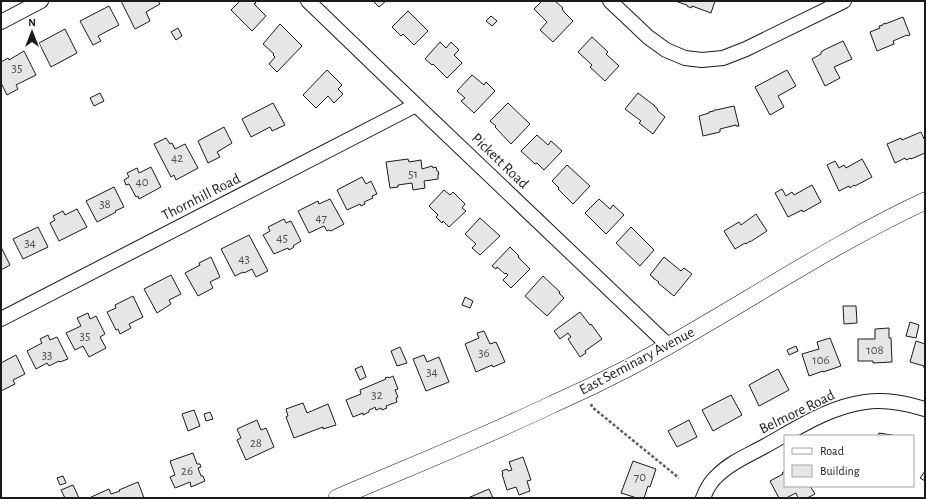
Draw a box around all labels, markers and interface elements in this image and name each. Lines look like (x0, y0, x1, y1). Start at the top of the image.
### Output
north arrow (12, 12, 52, 52)
text: N (28, 17, 36, 28)
house number: 35 (12, 62, 22, 75)
street label: Pickett Road (469, 130, 531, 192)
house number: 42 (171, 152, 183, 165)
house number: 51 (408, 168, 418, 181)
street label: Thornhill Road (159, 171, 243, 223)
house number: 40 (135, 176, 149, 189)
house number: 38 (99, 198, 111, 211)
house number: 47 (315, 212, 327, 225)
house number: 45 (276, 232, 288, 245)
house number: 34 (24, 237, 36, 250)
house number: 43 (238, 253, 250, 266)
street label: East Seminary Avenue (577, 324, 697, 398)
house number: 35 (80, 330, 90, 343)
house number: 108 (866, 344, 884, 357)
house number: 36 (478, 347, 490, 360)
house number: 33 (42, 349, 52, 362)
house number: 106 (812, 354, 830, 367)
house number: 34 (426, 366, 438, 379)
street label: Belmore Road (757, 387, 837, 437)
house number: 32 (371, 389, 383, 402)
legend (784, 435, 914, 487)
house number: 28 (250, 437, 262, 450)
text: Road (820, 445, 844, 457)
house number: 26 (181, 465, 193, 478)
text: Building (820, 465, 860, 477)
house number: 70 (634, 471, 646, 484)

